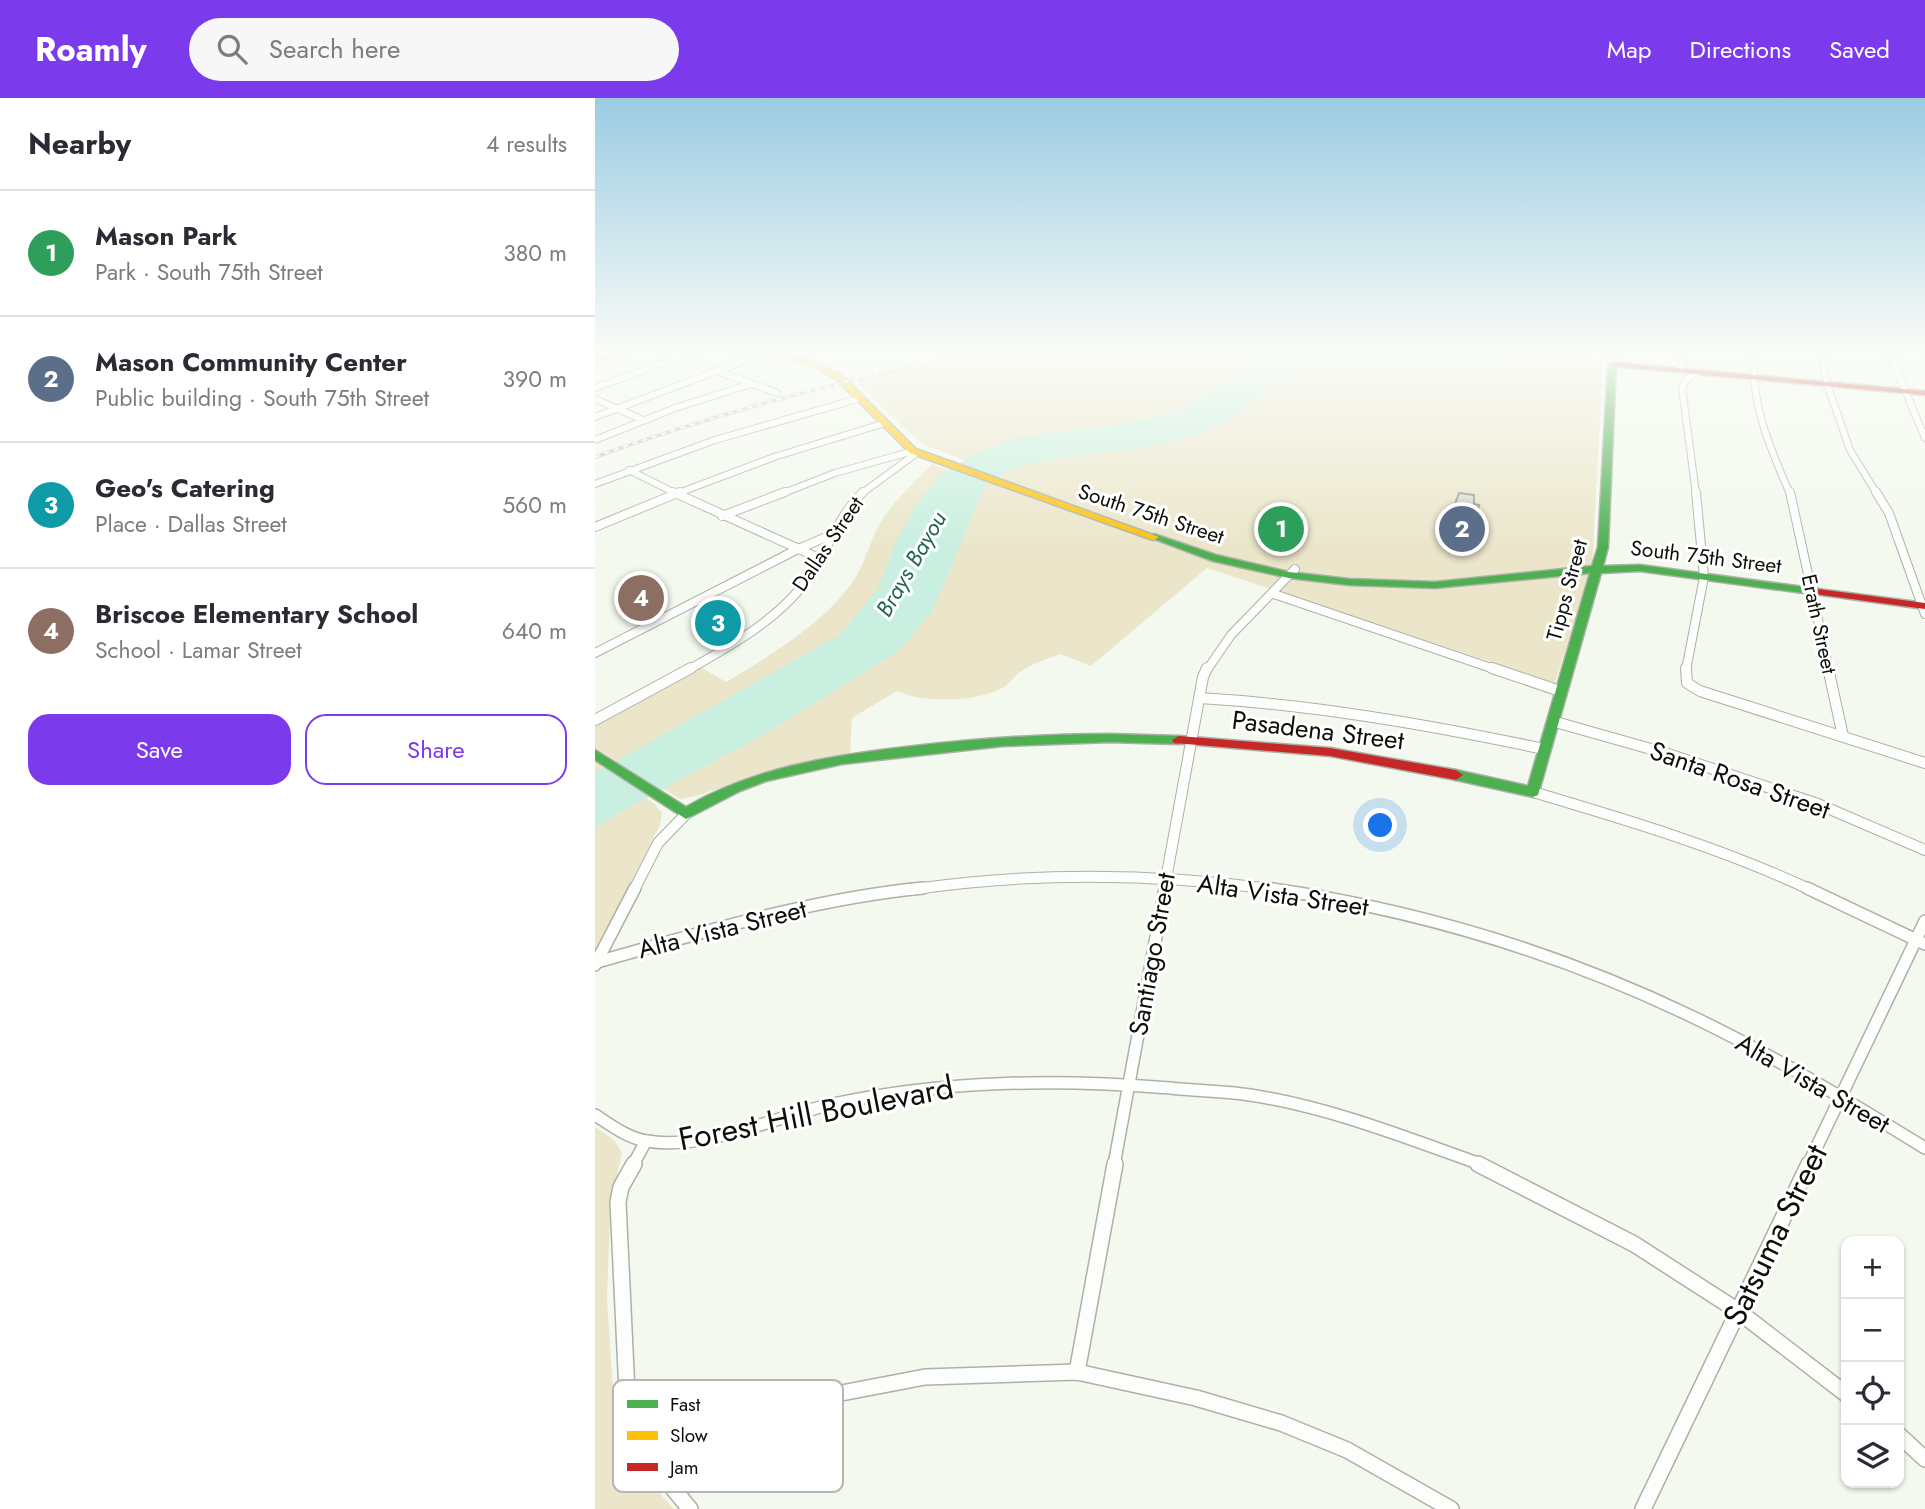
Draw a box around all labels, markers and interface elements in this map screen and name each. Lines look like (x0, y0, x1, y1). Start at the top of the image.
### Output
search box (189, 18, 679, 81)
text: Roamly (35, 26, 147, 73)
icon: search (213, 30, 251, 68)
text: Search here (269, 30, 400, 68)
text: Map (1607, 32, 1652, 67)
text: Directions (1690, 32, 1791, 67)
text: Saved (1829, 32, 1890, 67)
text: Nearby (28, 122, 131, 165)
text: 4 results (486, 127, 567, 161)
text: Mason Park (95, 217, 237, 255)
text: 1 (45, 236, 57, 270)
text: 380 m (503, 236, 567, 270)
text: Park · South 75th Street (95, 255, 323, 289)
text: Mason Community Center (95, 343, 407, 381)
text: 2 (43, 362, 59, 396)
text: 390 m (503, 362, 567, 396)
text: Public building · South 75th Street (95, 381, 429, 415)
text: Geo's Catering (95, 469, 275, 507)
street label: South 75th Street (1074, 476, 1228, 552)
text: 3 (44, 488, 58, 522)
text: 560 m (502, 488, 567, 522)
street label: Dallas Street (785, 490, 871, 598)
pin: 1 (1258, 503, 1304, 555)
pin: 2 (1439, 503, 1485, 555)
water label: Brays Bayou (867, 505, 955, 623)
text: Place · Dallas Street (95, 507, 287, 541)
street label: South 75th Street (1629, 533, 1783, 581)
street label: Tipps Street (1539, 536, 1595, 644)
street label: Erath Street (1794, 571, 1844, 677)
pin: 4 (618, 572, 664, 624)
text: Briscoe Elementary School (95, 595, 418, 633)
pin: 3 (695, 597, 741, 649)
text: 4 (43, 614, 59, 648)
text: 640 m (502, 614, 567, 648)
text: School · Lamar Street (95, 633, 302, 667)
street label: Pasadena Street (1230, 701, 1407, 760)
button: Save (28, 714, 291, 785)
button: Share (305, 714, 567, 785)
street label: Santa Rosa Street (1645, 731, 1836, 829)
your location (1363, 808, 1397, 842)
street label: Alta Vista Street (1195, 864, 1372, 926)
street label: Santiago Street (1119, 869, 1185, 1038)
street label: Alta Vista Street (634, 889, 811, 968)
street label: Alta Vista Street (1729, 1023, 1898, 1143)
street label: Forest Hill Boulevard (674, 1064, 958, 1162)
street label: Satsuma Street (1711, 1136, 1839, 1333)
map controls (1841, 1236, 1904, 1488)
button: + (1841, 1236, 1904, 1299)
button: − (1841, 1299, 1904, 1362)
button: locate (1841, 1362, 1904, 1425)
legend (613, 1380, 843, 1492)
text: Fast (670, 1391, 701, 1418)
text: Slow (670, 1422, 708, 1449)
button: layers (1841, 1425, 1904, 1488)
text: Jam (667, 1454, 699, 1481)

